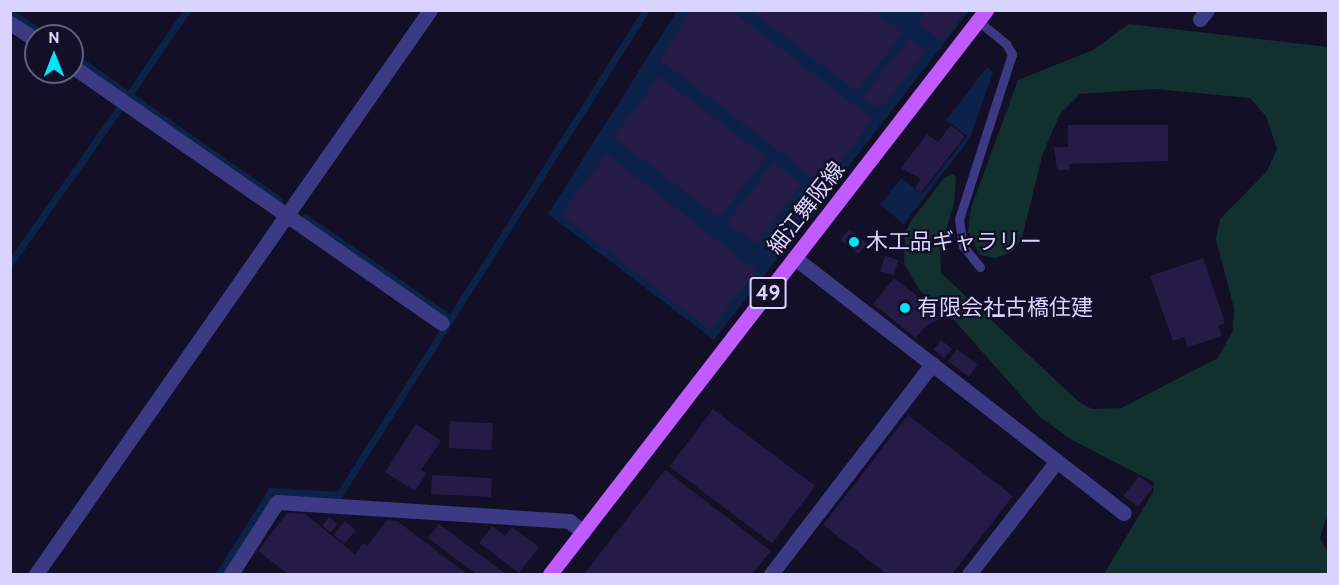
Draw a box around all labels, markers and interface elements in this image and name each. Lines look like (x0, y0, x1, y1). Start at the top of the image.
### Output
north arrow (24, 24, 84, 84)
text: N (48, 28, 60, 47)
street label: 細江舞阪線 (762, 157, 850, 259)
place label: 木工品ギャラリー (866, 229, 1042, 255)
marker: 木工品ギャラリー (847, 235, 861, 249)
road number: 49 (748, 275, 788, 311)
place label: 有限会社古橋住建 (917, 295, 1093, 321)
marker: 有限会社古橋住建 (898, 301, 912, 315)

